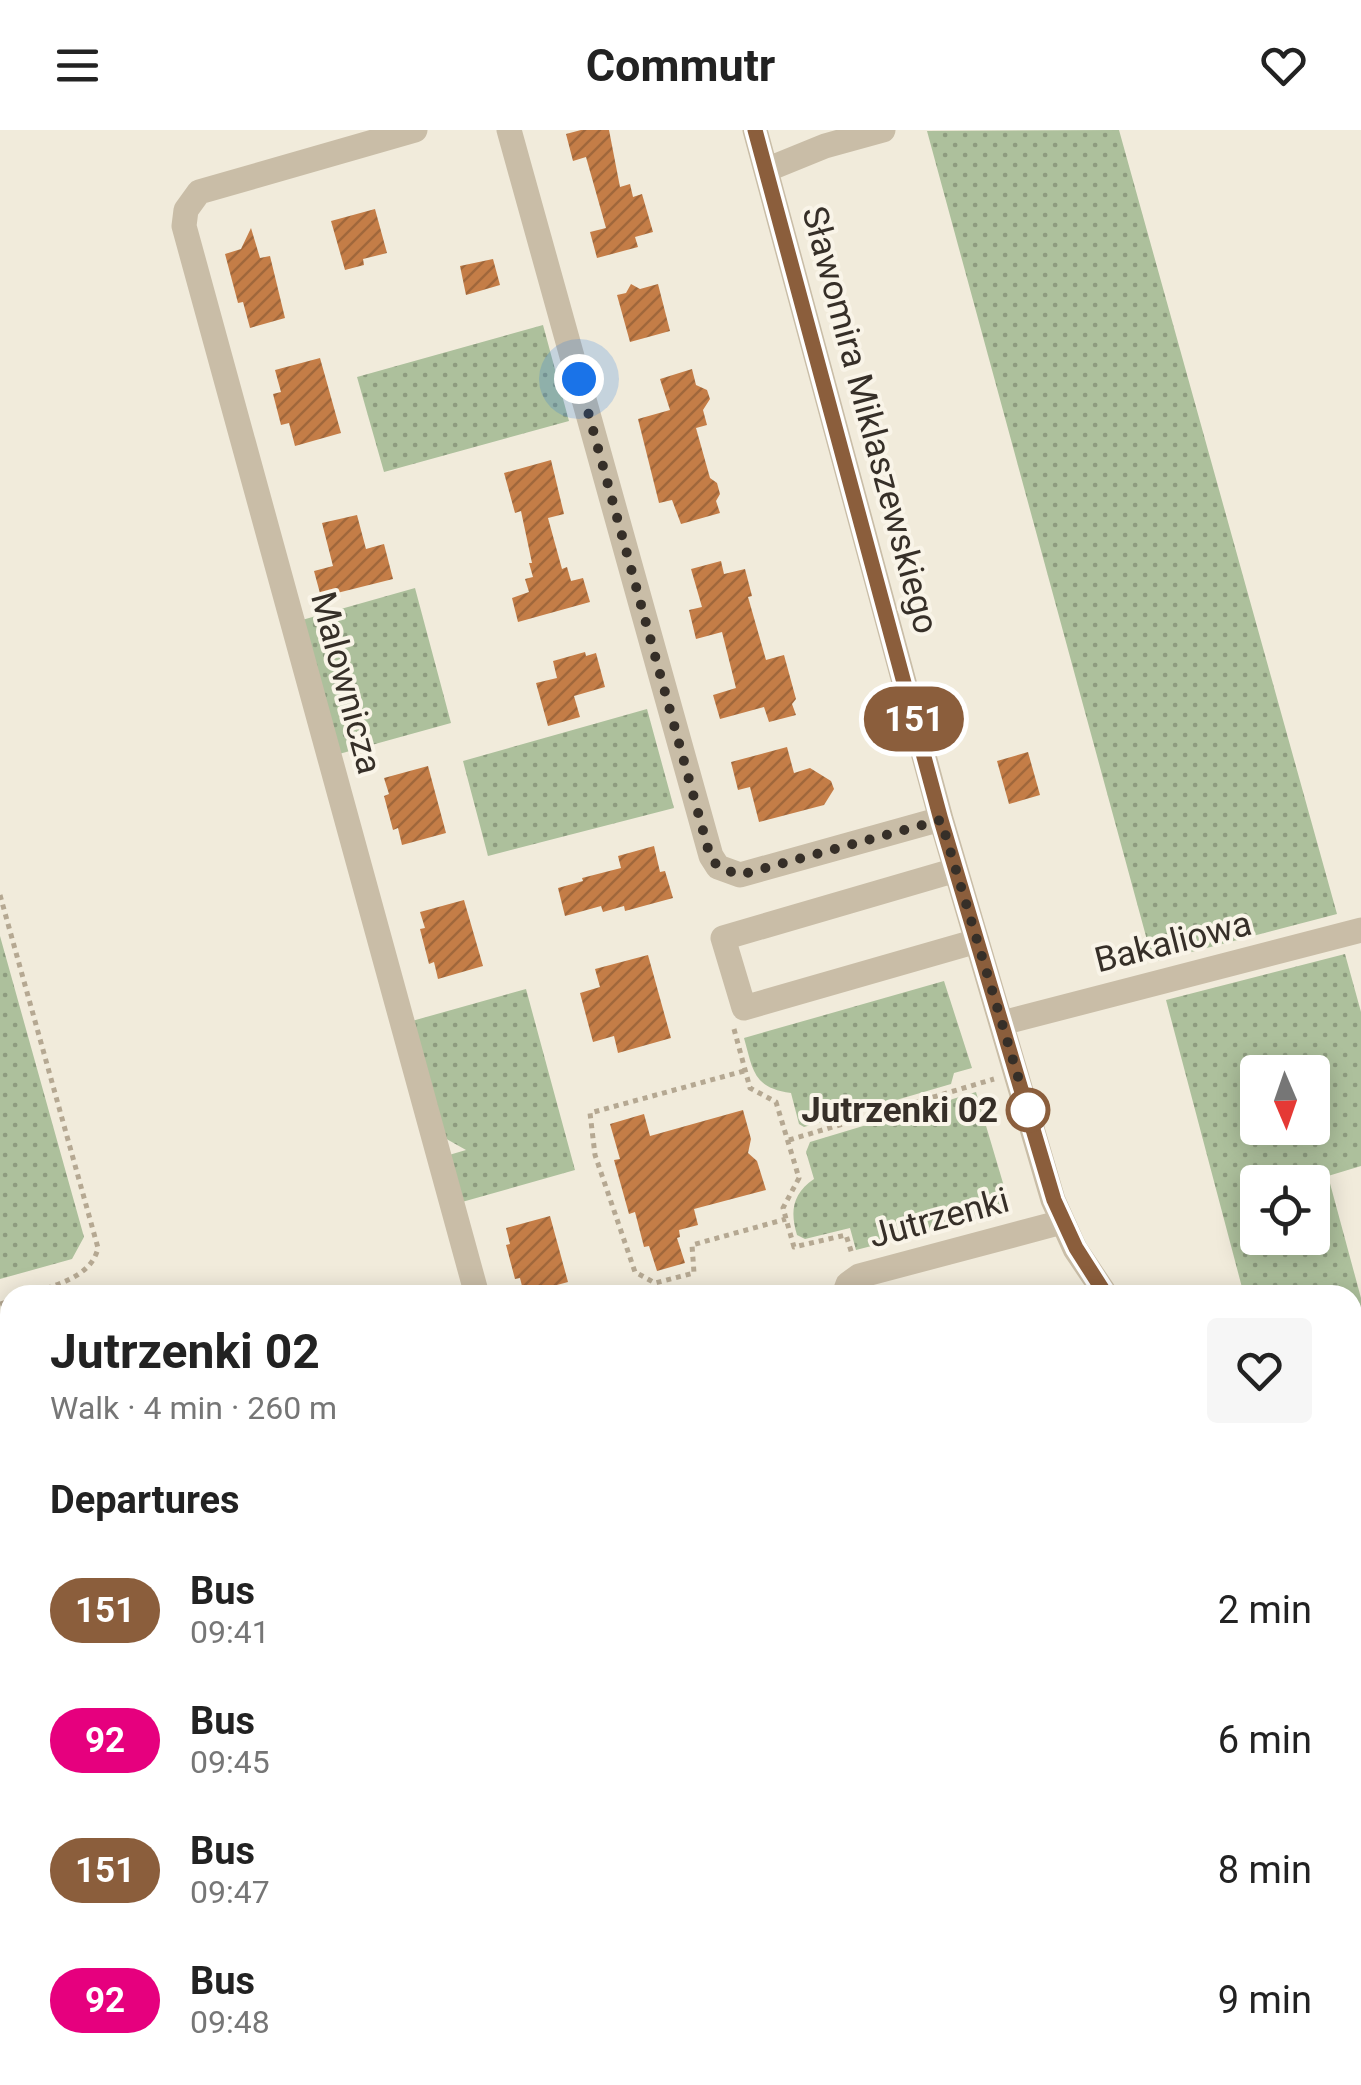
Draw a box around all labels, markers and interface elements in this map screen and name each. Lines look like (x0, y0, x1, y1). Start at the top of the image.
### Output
icon: menu (50, 38, 105, 93)
icon: heart (1256, 38, 1311, 93)
text: Commutr (586, 39, 775, 92)
street label: Sławomira Miklaszewskiego (793, 202, 947, 638)
your location (554, 354, 604, 404)
street label: Malownicza (302, 587, 390, 779)
line badge: 151 (856, 686, 972, 752)
text: 151 (884, 699, 944, 740)
street label: Bakaliowa (1090, 903, 1256, 981)
north arrow (1240, 1055, 1330, 1145)
map controls (1240, 1055, 1330, 1255)
marker: Jutrzenki 02 (1007, 1089, 1049, 1131)
place label: Jutrzenki 02 (801, 1090, 998, 1131)
button: locate (1240, 1165, 1330, 1255)
street label: Jutrzenki (865, 1180, 1013, 1256)
button: heart (1207, 1318, 1312, 1423)
text: Jutrzenki 02 (50, 1323, 320, 1380)
text: Walk · 4 min · 260 m (50, 1389, 337, 1427)
text: Departures (50, 1478, 240, 1522)
text: Bus (190, 1569, 255, 1613)
text: 2 min (1218, 1588, 1312, 1632)
text: 151 (75, 1590, 135, 1631)
text: 09:41 (190, 1613, 270, 1651)
text: Bus (190, 1699, 255, 1743)
text: 6 min (1218, 1718, 1312, 1762)
text: 92 (85, 1720, 125, 1761)
text: 09:45 (190, 1743, 270, 1781)
text: Bus (190, 1829, 255, 1873)
text: 8 min (1218, 1848, 1312, 1892)
text: 151 (75, 1850, 135, 1891)
text: 09:47 (190, 1873, 270, 1911)
text: Bus (190, 1959, 255, 2003)
text: 9 min (1218, 1978, 1312, 2022)
text: 92 (85, 1980, 125, 2021)
text: 09:48 (190, 2003, 270, 2041)

